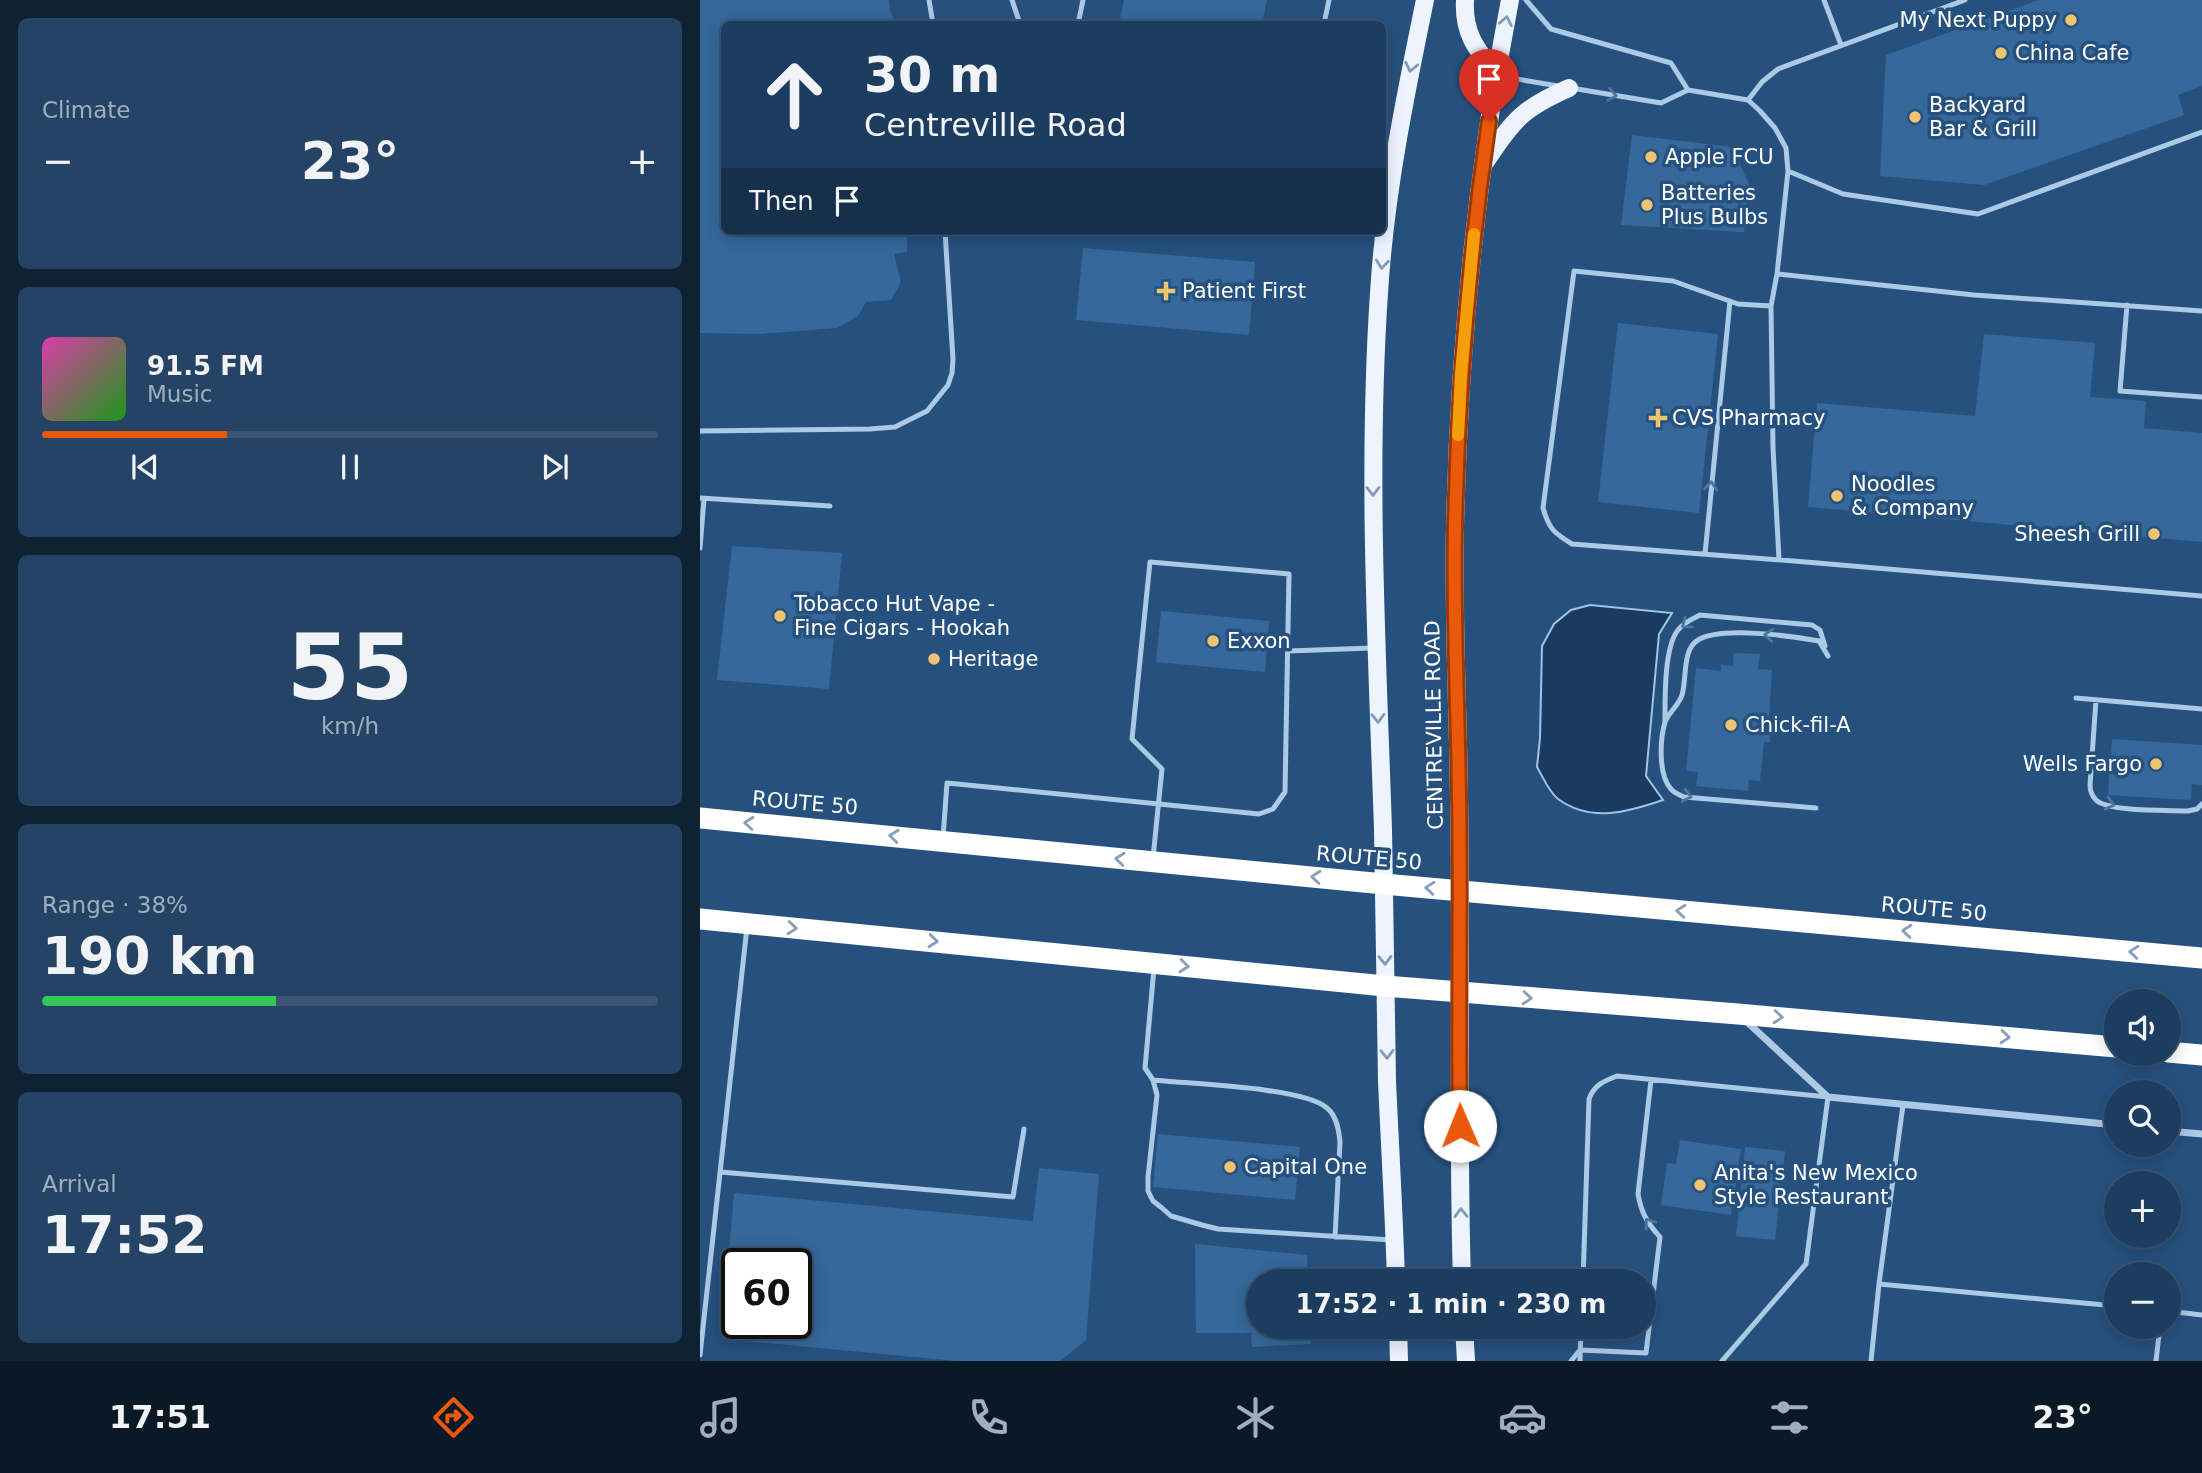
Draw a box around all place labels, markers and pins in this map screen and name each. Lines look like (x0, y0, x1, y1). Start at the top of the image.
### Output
place label: My Next Puppy (1899, 8, 2057, 32)
marker: My Next Puppy (2063, 12, 2079, 28)
place label: China Cafe (2015, 41, 2130, 65)
marker: China Cafe (1993, 45, 2009, 61)
pin (1459, 49, 1519, 121)
place label: Backyard Bar & Grill (1929, 93, 2037, 141)
marker: Backyard Bar & Grill (1907, 109, 1923, 125)
place label: Apple FCU (1665, 145, 1774, 169)
marker: Apple FCU (1643, 149, 1659, 165)
place label: Batteries Plus Bulbs (1661, 181, 1768, 229)
marker: Batteries Plus Bulbs (1639, 197, 1655, 213)
place label: Patient First (1182, 279, 1306, 303)
marker: Patient First (1156, 281, 1176, 301)
place label: CVS Pharmacy (1672, 406, 1825, 430)
marker: CVS Pharmacy (1650, 410, 1666, 426)
place label: Noodles & Company (1851, 472, 1974, 520)
marker: Noodles & Company (1829, 488, 1845, 504)
place label: Sheesh Grill (2014, 522, 2140, 546)
marker: Sheesh Grill (2146, 526, 2162, 542)
place label: Tobacco Hut Vape - Fine Cigars - Hookah (793, 592, 1010, 640)
marker: Tobacco Hut Vape - Fine Cigars - Hookah (772, 608, 788, 624)
place label: Exxon (1227, 629, 1291, 653)
marker: Exxon (1205, 633, 1221, 649)
place label: Heritage (948, 647, 1039, 671)
marker: Heritage (926, 651, 942, 667)
place label: Chick-fil-A (1745, 713, 1851, 737)
marker: Chick-fil-A (1723, 717, 1739, 733)
place label: Wells Fargo (2023, 752, 2142, 776)
marker: Wells Fargo (2148, 756, 2164, 772)
place label: Capital One (1244, 1155, 1367, 1179)
marker: Capital One (1222, 1159, 1238, 1175)
place label: Anita's New Mexico Style Restaurant (1714, 1161, 1918, 1209)
marker: Anita's New Mexico Style Restaurant (1692, 1177, 1708, 1193)

